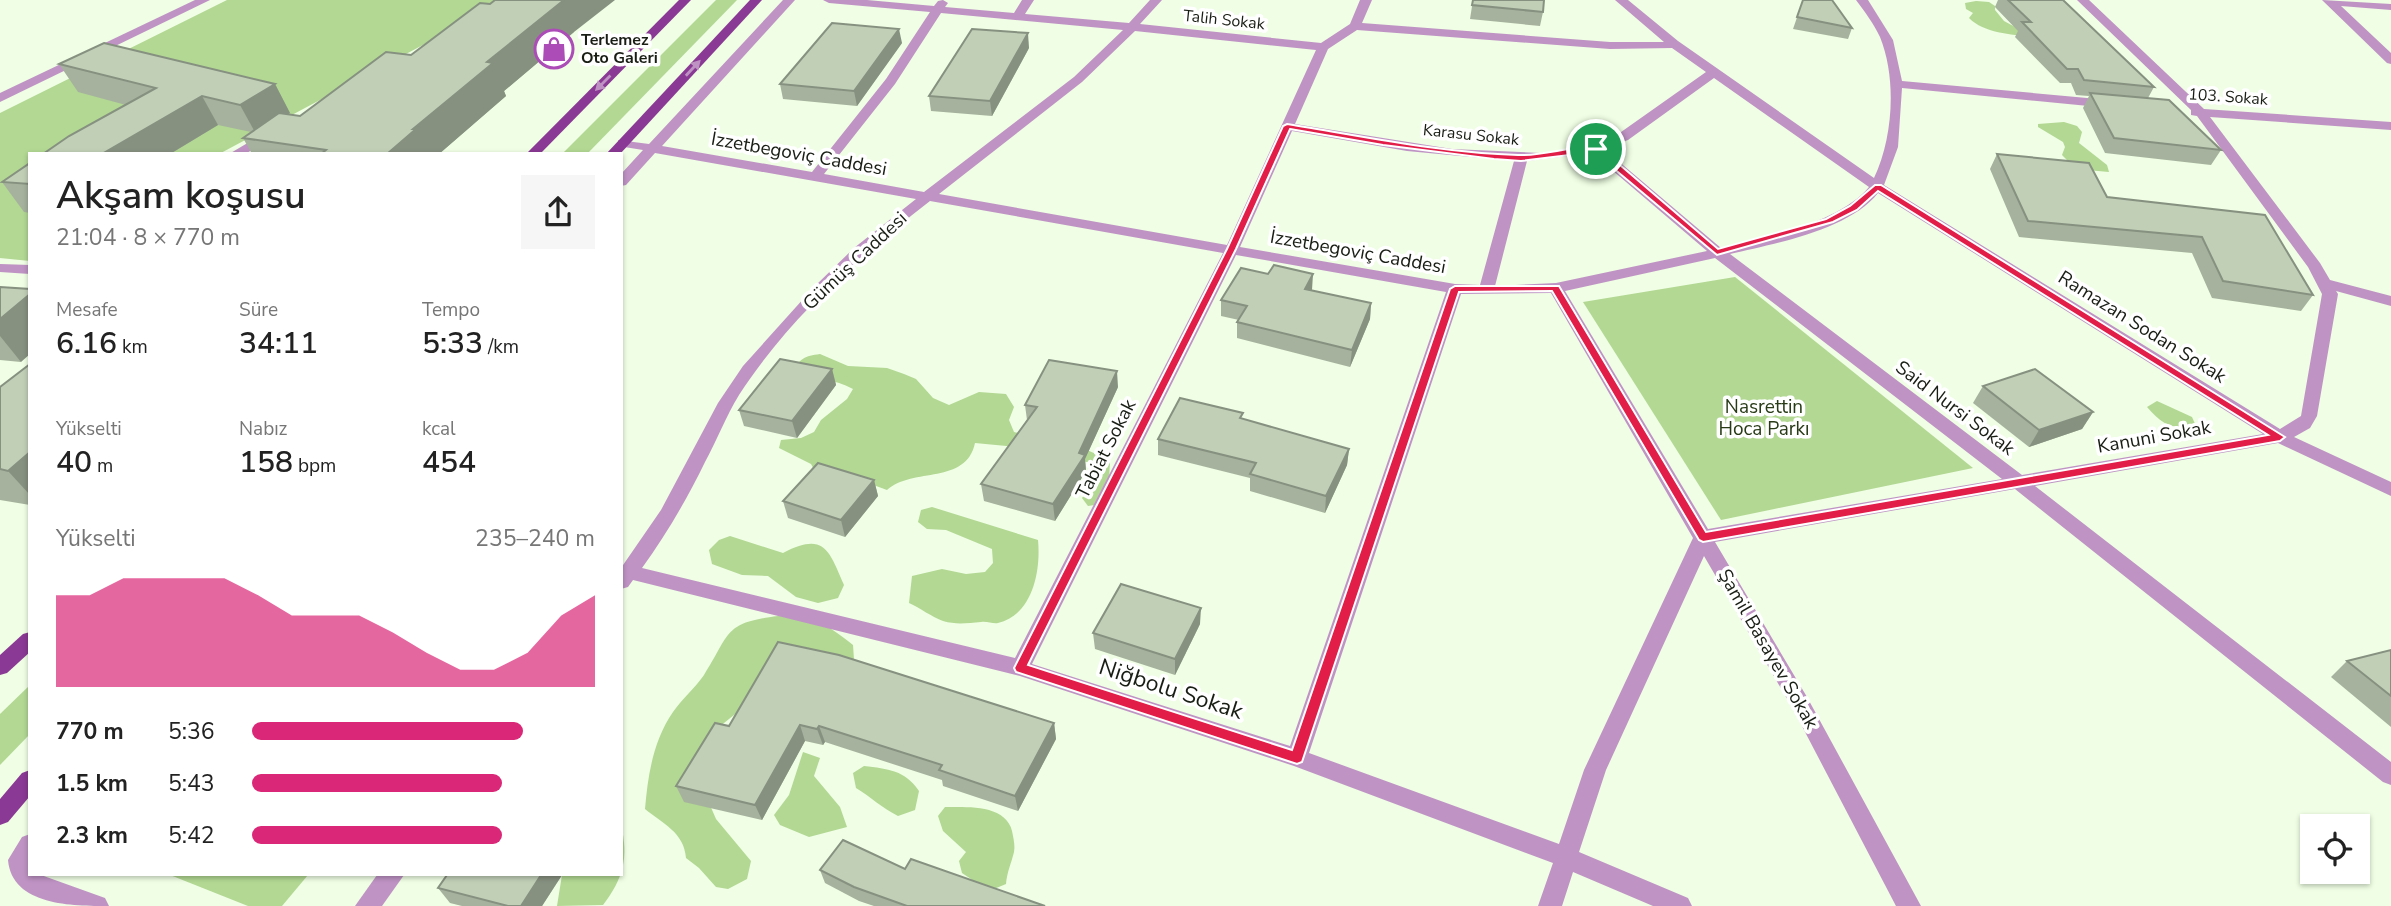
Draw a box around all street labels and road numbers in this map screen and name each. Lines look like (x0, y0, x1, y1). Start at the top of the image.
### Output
street label: Talih Sokak (1182, 5, 1267, 35)
street label: 103. Sokak (2187, 83, 2270, 111)
street label: Karasu Sokak (1422, 119, 1521, 151)
street label: İzzetbegoviç Caddesi (709, 126, 889, 182)
street label: Gümüş Caddesi (797, 206, 913, 316)
street label: İzzetbegoviç Caddesi (1268, 224, 1448, 280)
street label: Ramazan Sodan Sokak (2053, 265, 2231, 390)
street label: Said Nursi Sokak (1890, 355, 2020, 462)
street label: Tabiat Sokak (1070, 394, 1142, 503)
street label: Kanuni Sokak (2095, 414, 2213, 460)
street label: Şamil Basayev Sokak (1712, 564, 1825, 734)
street label: Niğbolu Sokak (1095, 651, 1247, 727)

